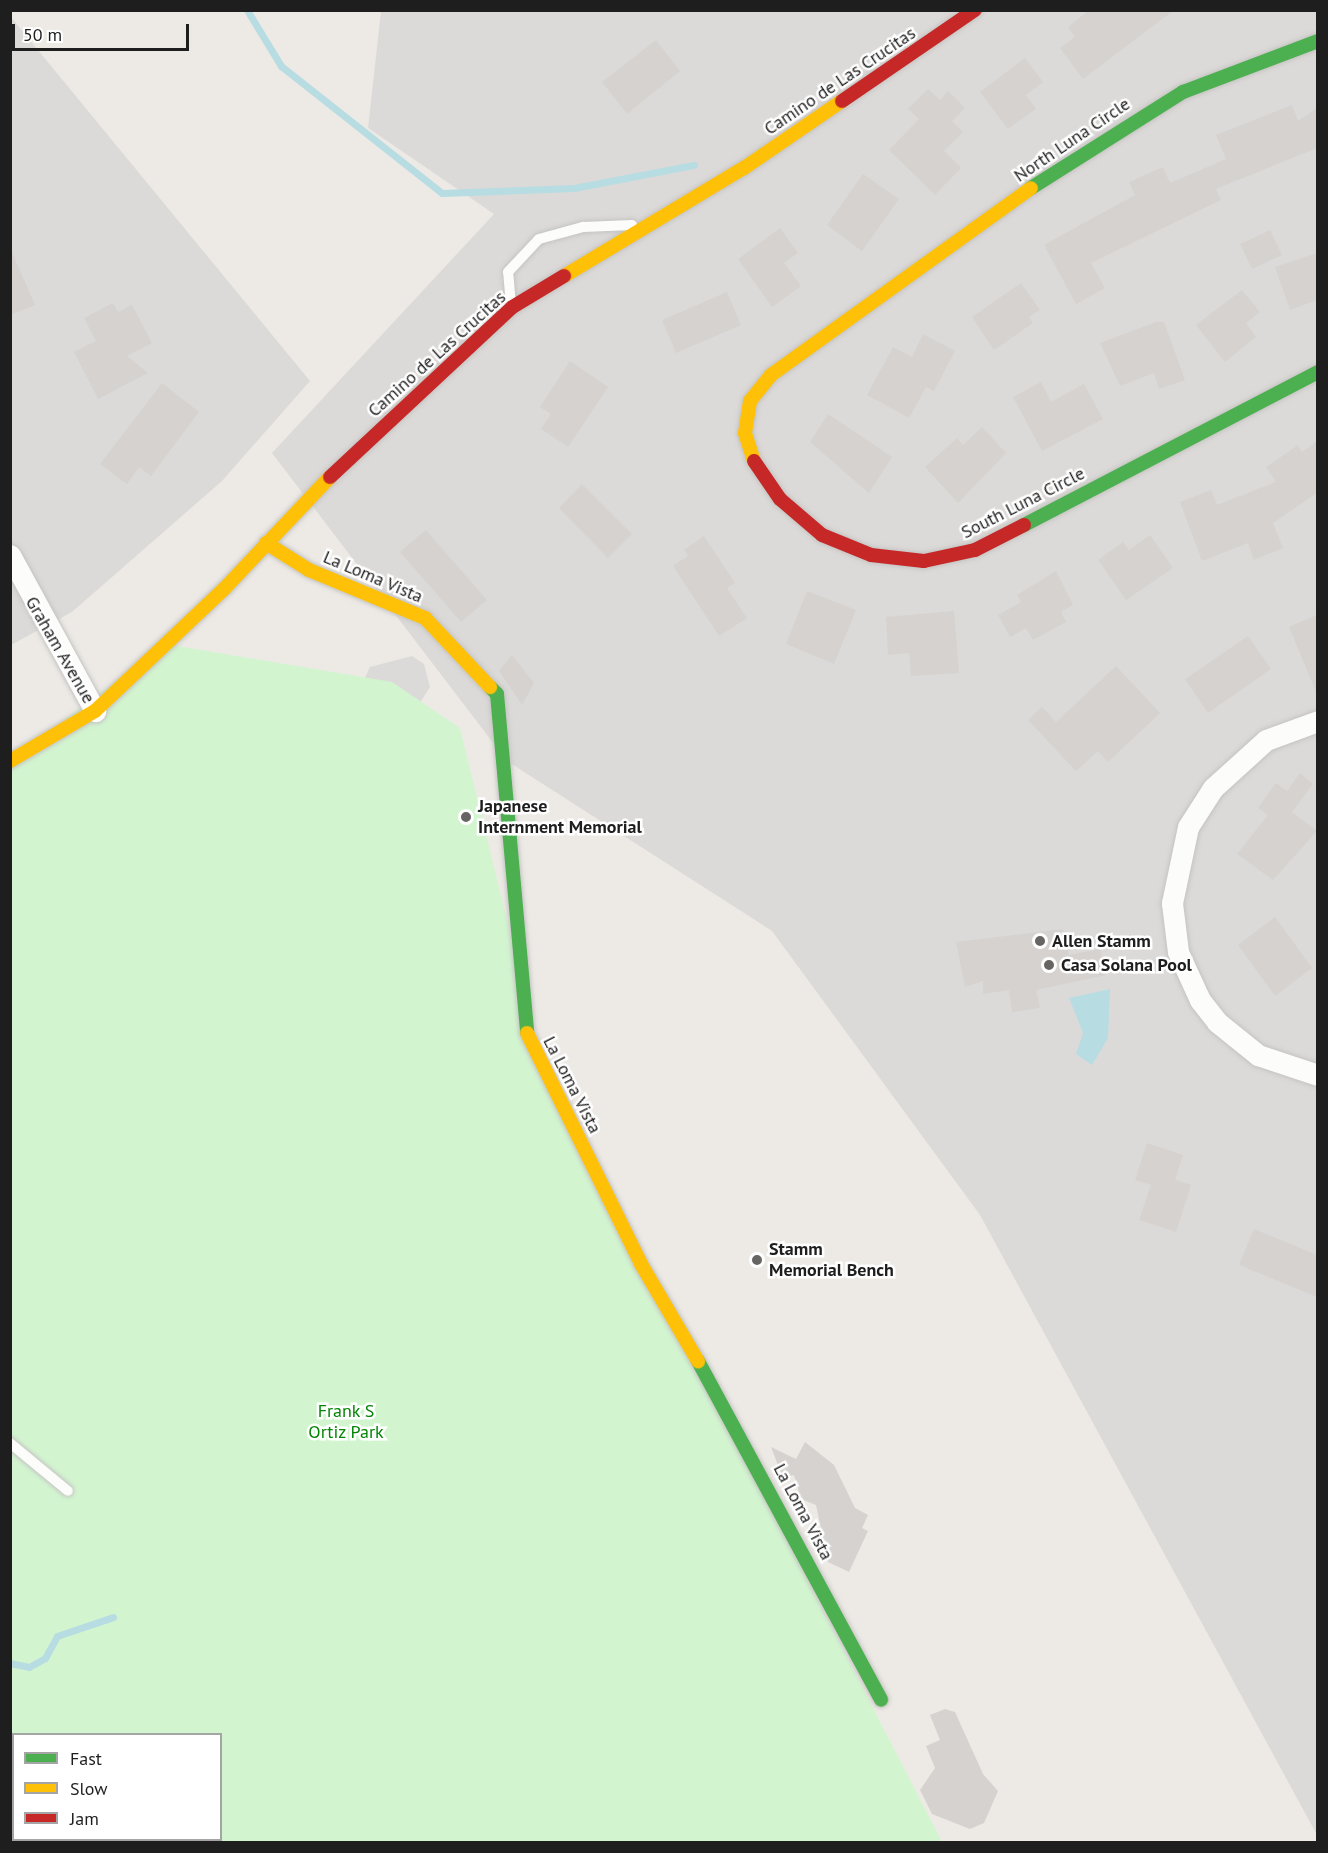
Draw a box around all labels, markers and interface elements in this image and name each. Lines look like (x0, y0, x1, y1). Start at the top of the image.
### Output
scale bar (15, 12, 192, 50)
street label: Camino de Las Crucitas (760, 22, 920, 140)
text: 50 m (23, 23, 62, 46)
street label: North Luna Circle (1010, 93, 1134, 187)
street label: Camino de Las Crucitas (364, 286, 510, 422)
street label: South Luna Circle (958, 463, 1088, 543)
street label: La Loma Vista (320, 546, 426, 608)
street label: Graham Avenue (21, 592, 99, 708)
place label: Japanese Internment Memorial (478, 796, 642, 838)
marker: Japanese Internment Memorial (459, 810, 473, 824)
place label: Allen Stamm (1052, 930, 1151, 952)
marker: Allen Stamm (1033, 934, 1047, 948)
place label: Casa Solana Pool (1061, 954, 1192, 976)
marker: Casa Solana Pool (1042, 958, 1056, 972)
street label: La Loma Vista (538, 1033, 606, 1137)
place label: Stamm Memorial Bench (769, 1239, 894, 1282)
marker: Stamm Memorial Bench (750, 1253, 764, 1267)
park label: Frank S Ortiz Park (308, 1401, 384, 1444)
street label: La Loma Vista (768, 1460, 838, 1564)
legend (12, 1733, 222, 1841)
text: Fast (70, 1747, 102, 1770)
text: Slow (70, 1777, 108, 1800)
text: Jam (70, 1807, 99, 1830)

